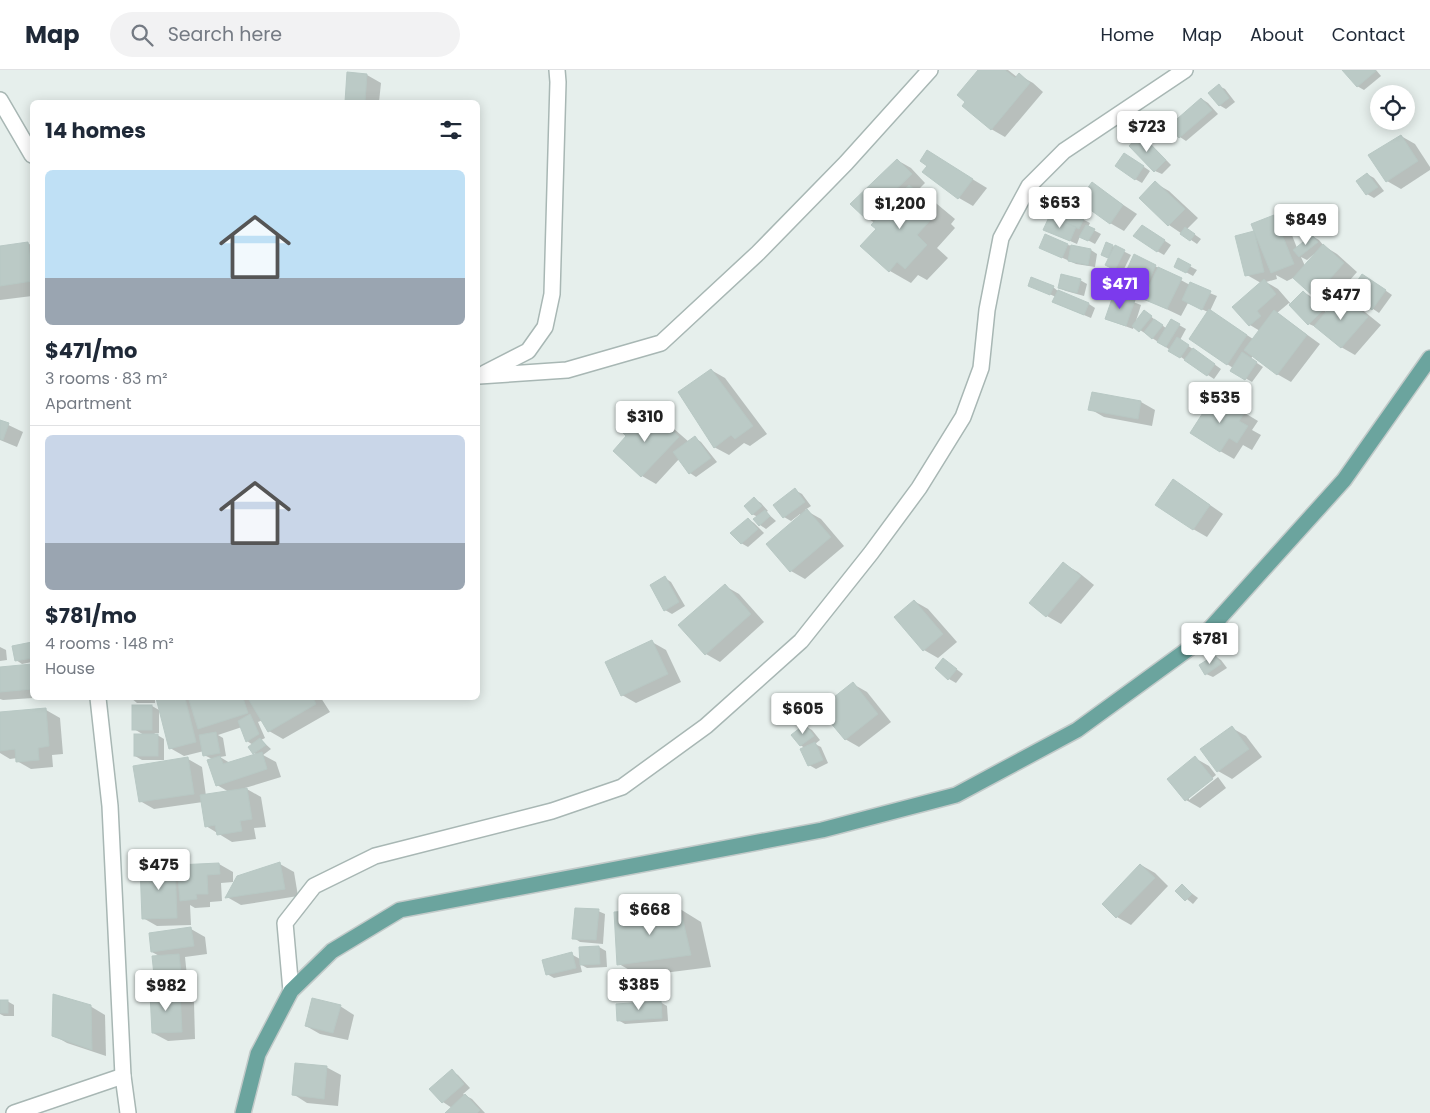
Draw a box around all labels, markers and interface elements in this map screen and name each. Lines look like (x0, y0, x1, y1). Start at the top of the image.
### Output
search box (110, 12, 460, 57)
text: Map (25, 18, 80, 51)
icon: search (128, 21, 156, 49)
text: Search here (168, 21, 282, 48)
text: Home (1100, 22, 1154, 47)
text: Map (1182, 22, 1222, 47)
text: About (1250, 22, 1304, 47)
text: Contact (1332, 22, 1405, 47)
map controls (1370, 85, 1415, 130)
button: locate (1370, 85, 1415, 130)
pin: $723 (1117, 111, 1177, 153)
text: $723 (1128, 115, 1166, 138)
text: 14 homes (45, 116, 146, 145)
icon: filters (437, 116, 465, 144)
pin: $653 (1030, 186, 1090, 229)
pin: $1,200 (859, 188, 941, 230)
text: $653 (1040, 191, 1080, 214)
text: $1,200 (874, 192, 926, 215)
icon: home (210, 202, 300, 292)
pin: $849 (1276, 204, 1336, 246)
text: $849 (1285, 208, 1327, 231)
pin: $471 (1090, 268, 1150, 310)
text: $471 (1102, 272, 1138, 295)
pin: $477 (1311, 278, 1371, 321)
text: $477 (1322, 283, 1360, 306)
text: $471/mo (45, 336, 137, 365)
text: 3 rooms · 83 m² (45, 367, 167, 390)
pin: $535 (1190, 382, 1250, 424)
text: $535 (1199, 386, 1241, 409)
text: Apartment (45, 392, 132, 415)
pin: $310 (615, 400, 675, 443)
text: $310 (627, 405, 663, 428)
icon: home (210, 468, 300, 558)
text: $781/mo (45, 601, 137, 630)
pin: $781 (1180, 622, 1240, 665)
text: $781 (1192, 627, 1228, 650)
text: 4 rooms · 148 m² (45, 632, 174, 655)
text: House (45, 657, 95, 680)
pin: $605 (773, 692, 833, 735)
text: $605 (782, 697, 824, 720)
pin: $475 (129, 848, 189, 891)
text: $475 (139, 853, 179, 876)
pin: $668 (620, 894, 680, 936)
text: $668 (629, 898, 671, 921)
pin: $385 (609, 968, 669, 1011)
pin: $982 (136, 970, 196, 1012)
text: $385 (619, 973, 659, 996)
text: $982 (146, 974, 186, 997)

